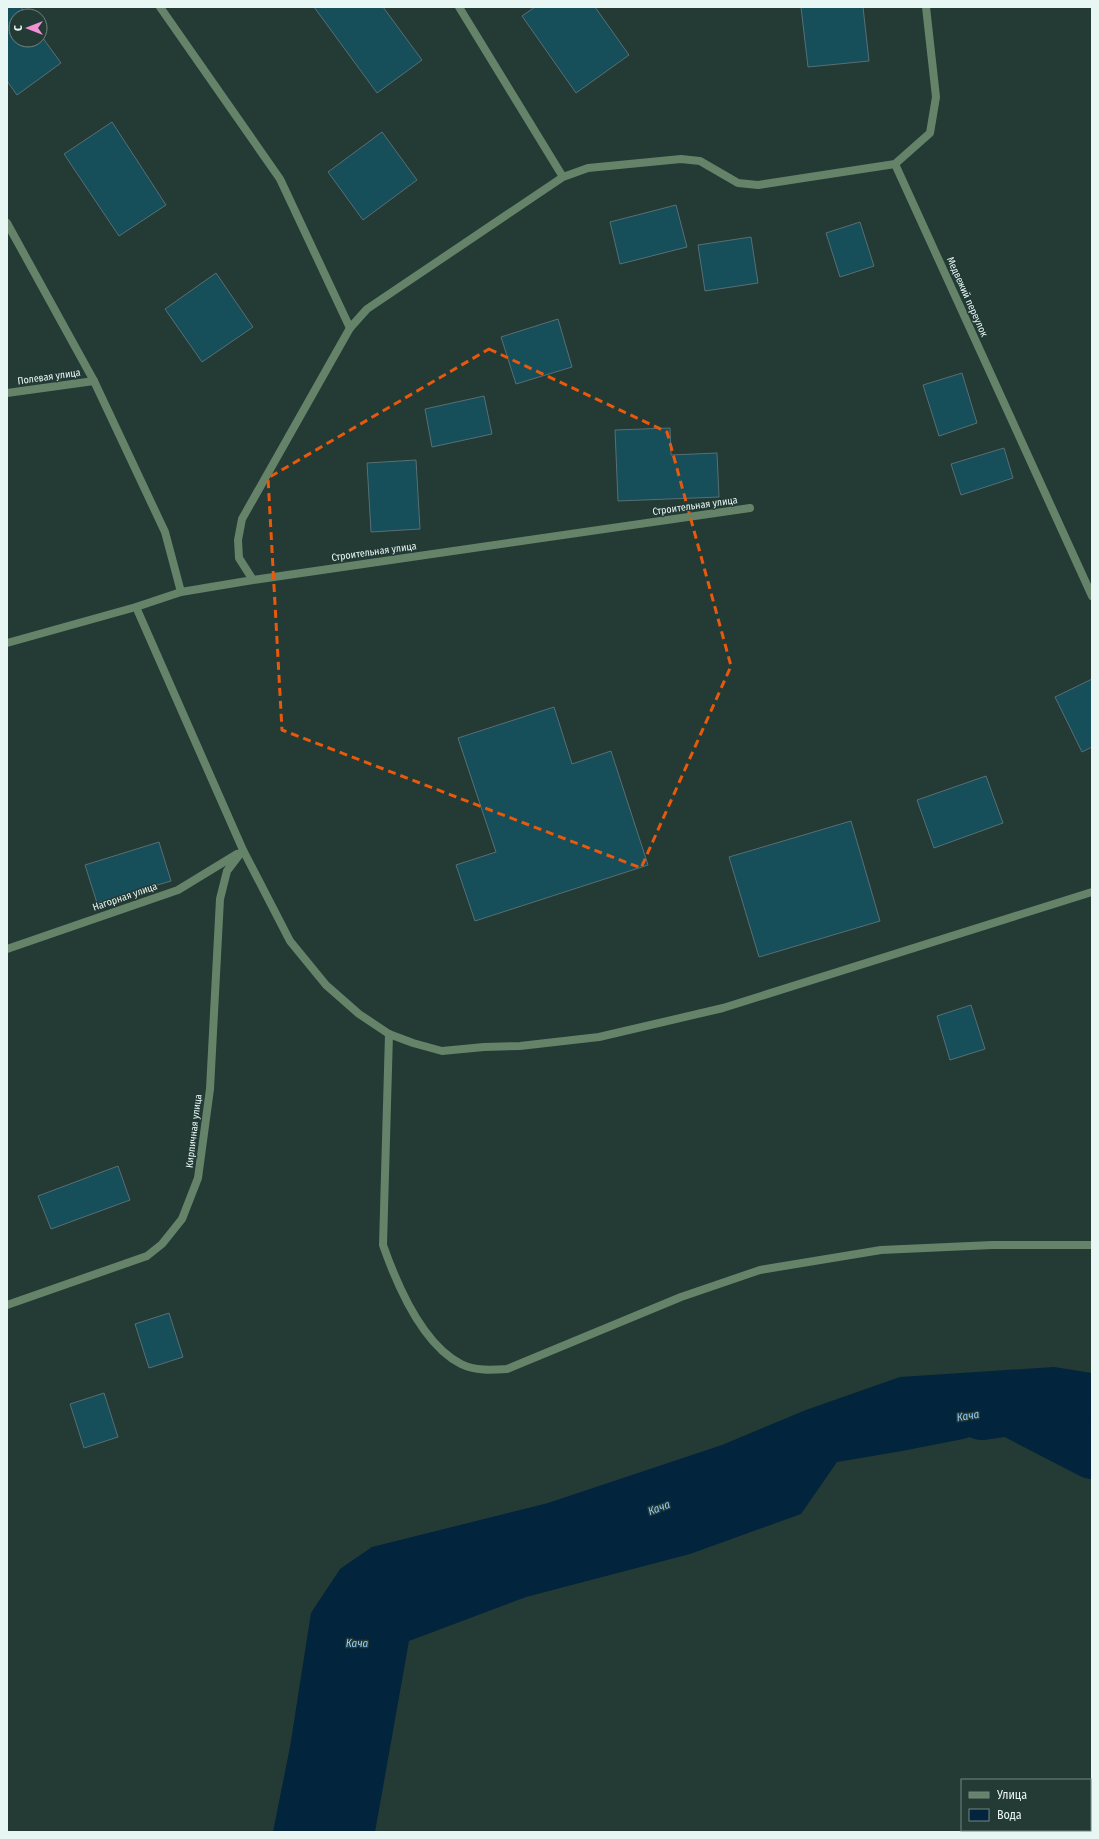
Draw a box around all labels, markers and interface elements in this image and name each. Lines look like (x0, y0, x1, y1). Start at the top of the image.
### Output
north arrow (8, 8, 48, 48)
text: С (12, 25, 25, 31)
street label: Медвежий переулок (944, 255, 990, 339)
street label: Полевая улица (17, 367, 81, 387)
street label: Строительная улица (652, 494, 738, 518)
street label: Строительная улица (331, 540, 417, 564)
street label: Нагорная улица (91, 880, 159, 914)
street label: Кирпичная улица (184, 1093, 204, 1169)
water label: Кача (956, 1408, 980, 1424)
water label: Кача (646, 1498, 672, 1518)
water label: Кача (346, 1637, 369, 1650)
legend (961, 1779, 1091, 1831)
text: Улица (996, 1788, 1027, 1802)
text: Вода (997, 1808, 1022, 1822)

